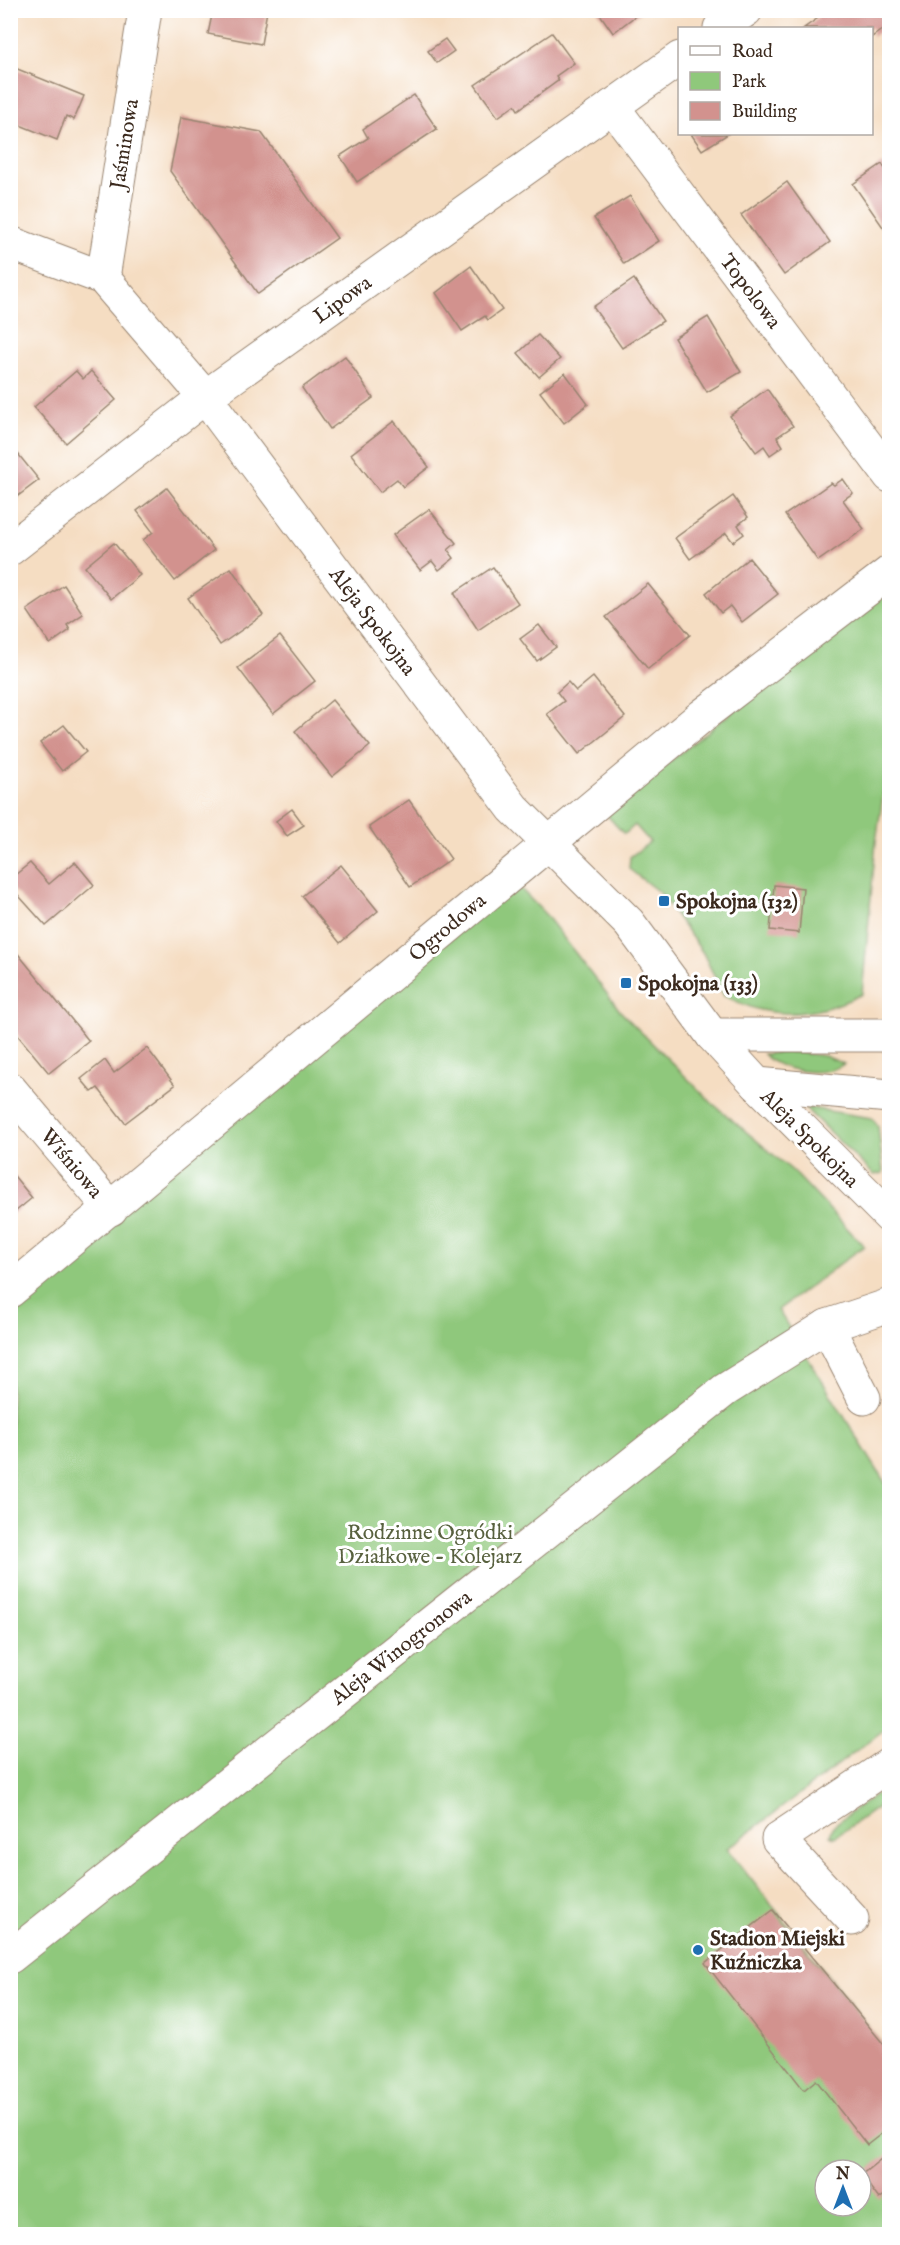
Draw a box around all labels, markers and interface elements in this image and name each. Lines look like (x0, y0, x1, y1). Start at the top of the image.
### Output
legend (678, 27, 873, 135)
text: Road (732, 41, 773, 64)
text: Park (732, 71, 767, 94)
street label: Jaśminowa (105, 96, 146, 193)
text: Building (732, 101, 797, 124)
street label: Topolowa (713, 249, 787, 335)
street label: Lipowa (308, 269, 378, 330)
street label: Aleja Spokojna (322, 561, 422, 682)
street label: Ogrodowa (404, 887, 493, 968)
place label: Spokojna (132) (676, 889, 798, 916)
marker: Spokojna (132) (657, 894, 671, 908)
place label: Spokojna (133) (638, 971, 758, 998)
marker: Spokojna (133) (619, 976, 633, 990)
street label: Aleja Spokojna (753, 1083, 865, 1195)
street label: Wiśniowa (34, 1123, 109, 1205)
park label: Rodzinne Ogródki Działkowe - Kolejarz (338, 1520, 523, 1571)
street label: Aleja Winogronowa (325, 1584, 479, 1712)
place label: Stadion Miejski Kuźniczka (710, 1926, 845, 1977)
marker: Stadion Miejski Kuźniczka (691, 1943, 705, 1957)
north arrow (813, 2158, 873, 2218)
text: N (835, 2165, 850, 2185)

